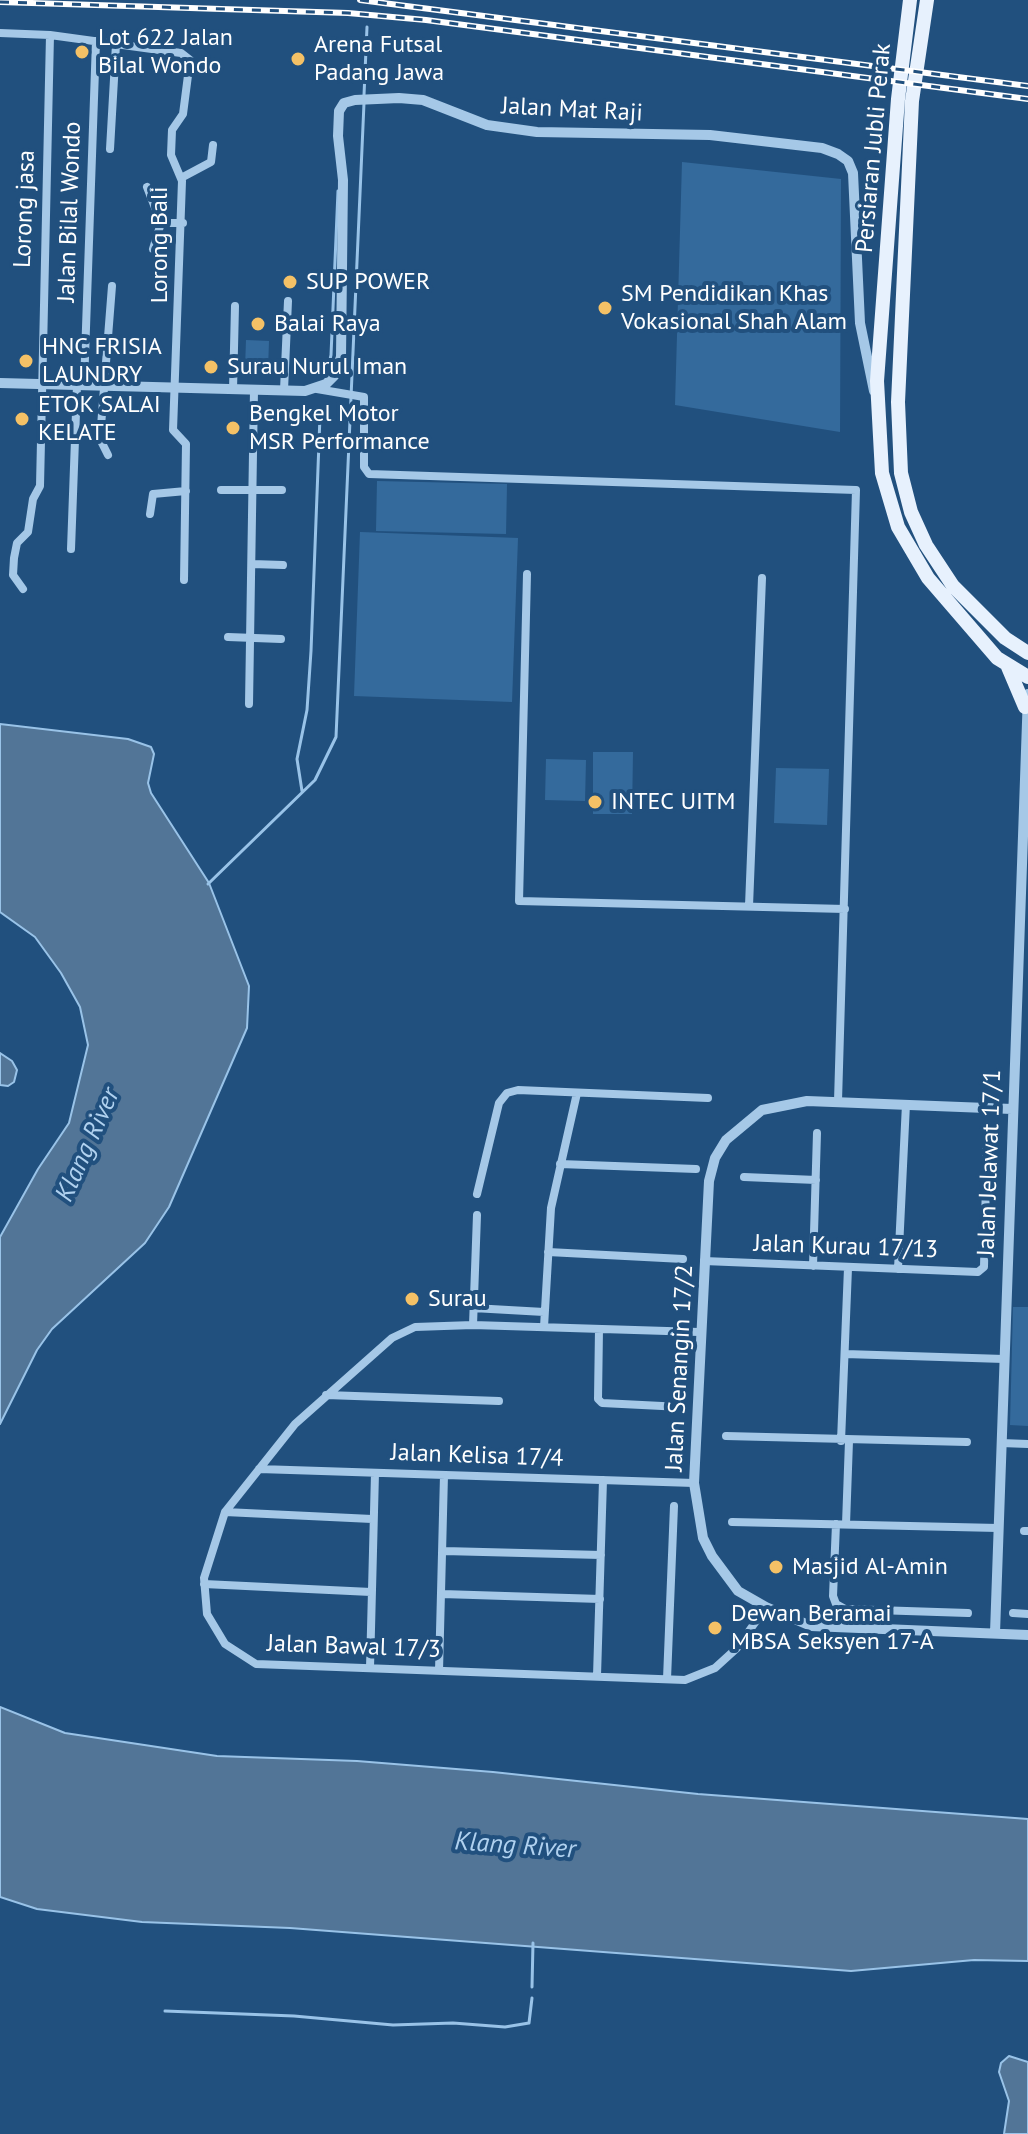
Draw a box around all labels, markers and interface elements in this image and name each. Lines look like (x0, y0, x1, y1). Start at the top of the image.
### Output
place label: Lot 622 Jalan Bilal Wondo (98, 24, 233, 80)
place label: Arena Futsal Padang Jawa (314, 31, 444, 87)
street label: Persiaran Jubli Perak (851, 42, 897, 254)
marker: Lot 622 Jalan Bilal Wondo (73, 43, 91, 61)
marker: Arena Futsal Padang Jawa (289, 50, 307, 68)
street label: Jalan Mat Raji (501, 92, 643, 128)
street label: Jalan Bilal Wondo (52, 121, 88, 303)
street label: Lorong jasa (9, 150, 41, 268)
street label: Lorong Bali (146, 187, 174, 303)
place label: SUP POWER (306, 268, 430, 296)
marker: SUP POWER (281, 273, 299, 291)
place label: SM Pendidikan Khas Vokasional Shah Alam (621, 280, 847, 336)
marker: SM Pendidikan Khas Vokasional Shah Alam (596, 299, 614, 317)
place label: Balai Raya (274, 310, 381, 338)
marker: Balai Raya (249, 315, 267, 333)
place label: HNC FRISIA LAUNDRY (42, 333, 162, 389)
marker: HNC FRISIA LAUNDRY (17, 352, 35, 370)
place label: Surau Nurul Iman (227, 353, 407, 381)
marker: Surau Nurul Iman (202, 358, 220, 376)
place label: ETOK SALAI KELATE (38, 391, 161, 447)
place label: Bengkel Motor MSR Performance (249, 400, 430, 456)
marker: ETOK SALAI KELATE (13, 410, 31, 428)
marker: Bengkel Motor MSR Performance (224, 419, 242, 437)
place label: INTEC UITM (611, 788, 735, 816)
marker: INTEC UITM (586, 793, 604, 811)
street label: Jalan Jelawat 17/1 (972, 1069, 1008, 1257)
water label: Klang River (49, 1083, 127, 1207)
street label: Jalan Kurau 17/13 (753, 1229, 939, 1265)
street label: Jalan Senangin 17/2 (660, 1264, 700, 1472)
place label: Surau (428, 1285, 487, 1313)
marker: Surau (403, 1290, 421, 1308)
street label: Jalan Kelisa 17/4 (390, 1439, 564, 1473)
place label: Masjid Al-Amin (792, 1553, 948, 1581)
marker: Masjid Al-Amin (767, 1558, 785, 1576)
place label: Dewan Beramai MBSA Seksyen 17-A (731, 1600, 934, 1656)
marker: Dewan Beramai MBSA Seksyen 17-A (706, 1619, 724, 1637)
street label: Jalan Bawal 17/3 (267, 1630, 441, 1664)
water label: Klang River (454, 1826, 576, 1866)

